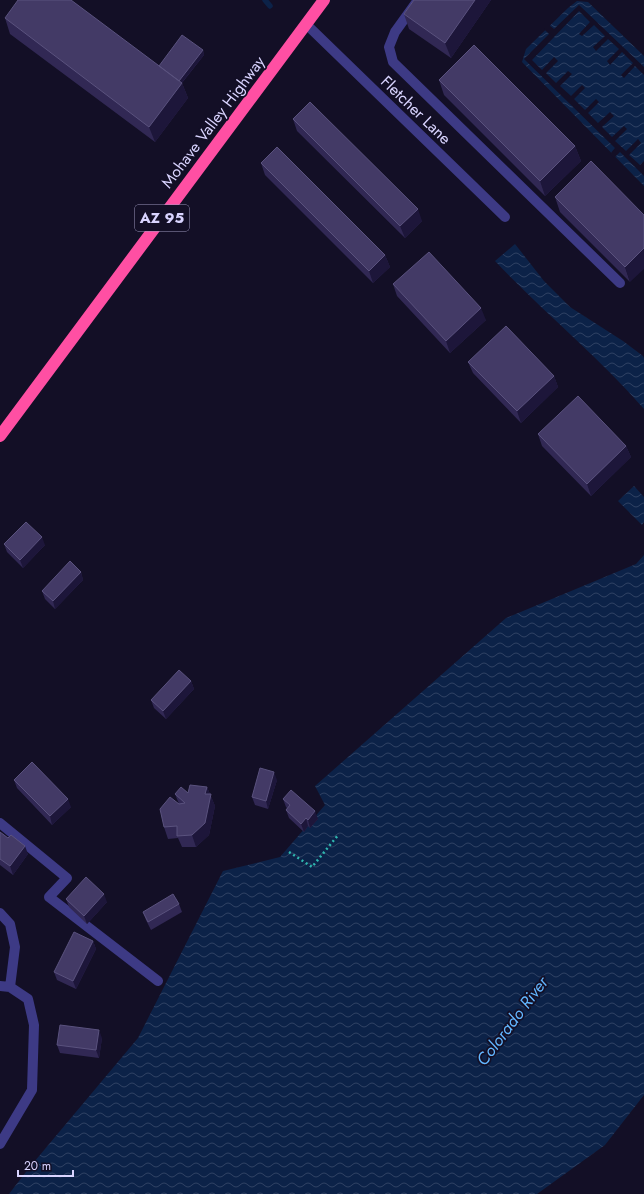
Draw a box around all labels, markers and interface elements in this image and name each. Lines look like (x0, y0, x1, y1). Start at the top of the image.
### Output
street label: Mohave Valley Highway (156, 50, 271, 193)
street label: Fletcher Lane (376, 71, 456, 149)
road number: AZ 95 (135, 205, 189, 231)
water label: Colorado River (470, 970, 554, 1071)
scale bar (18, 1152, 73, 1178)
text: 20 m (24, 1157, 51, 1175)

